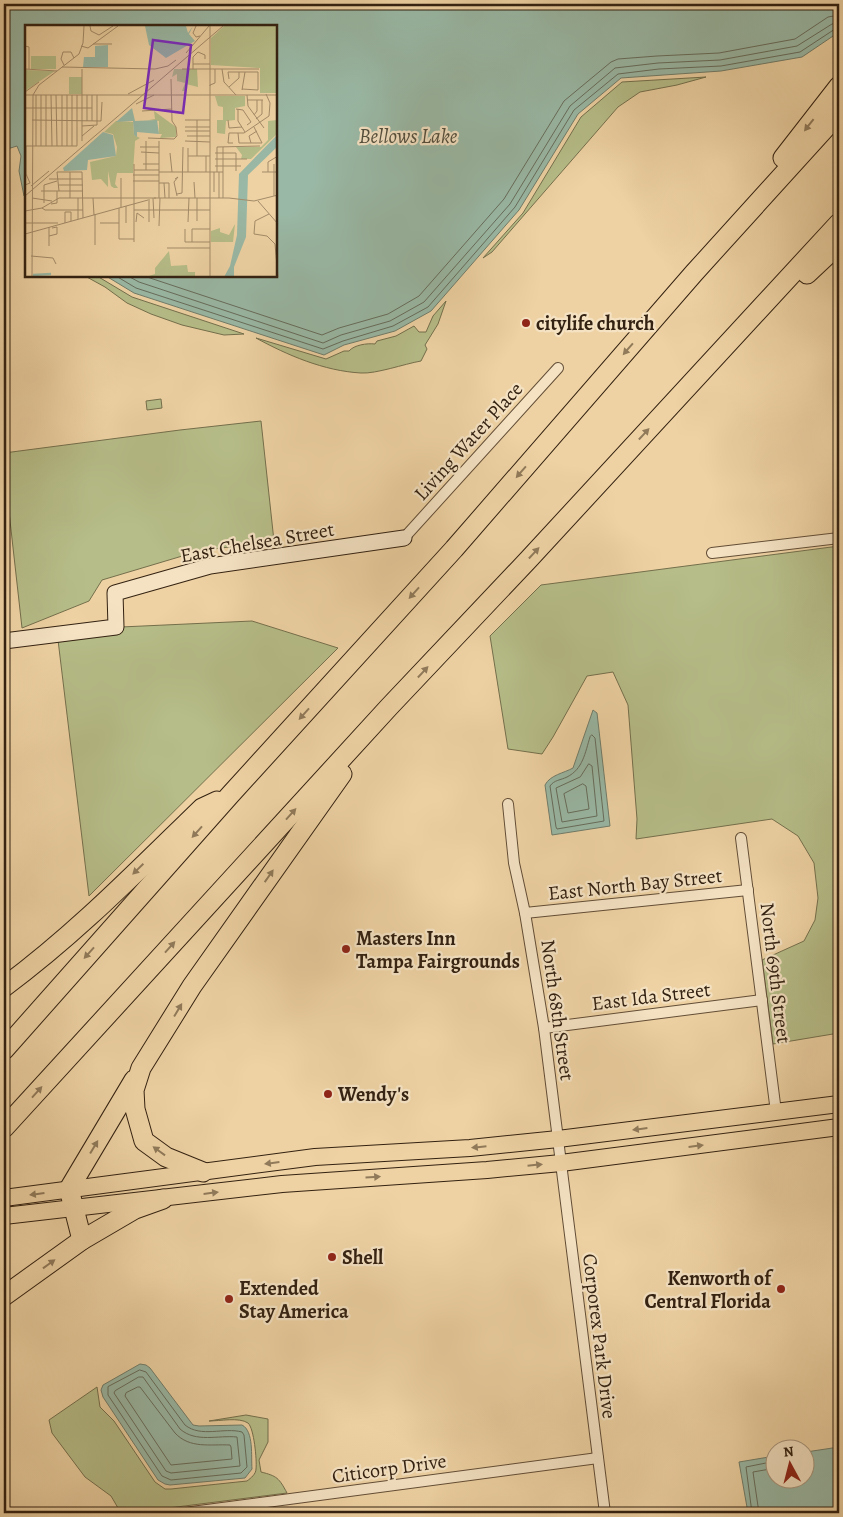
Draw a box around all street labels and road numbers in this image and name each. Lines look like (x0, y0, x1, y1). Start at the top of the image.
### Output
street label: Living Water Place (408, 376, 529, 507)
street label: East Chelsea Street (178, 516, 337, 569)
street label: East North Bay Street (547, 862, 724, 907)
street label: North 69th Street (753, 901, 798, 1045)
street label: North 68th Street (534, 938, 581, 1083)
street label: East Ida Street (590, 976, 712, 1017)
street label: Corporex Park Drive (576, 1252, 623, 1420)
street label: Citicorp Drive (330, 1447, 448, 1490)

